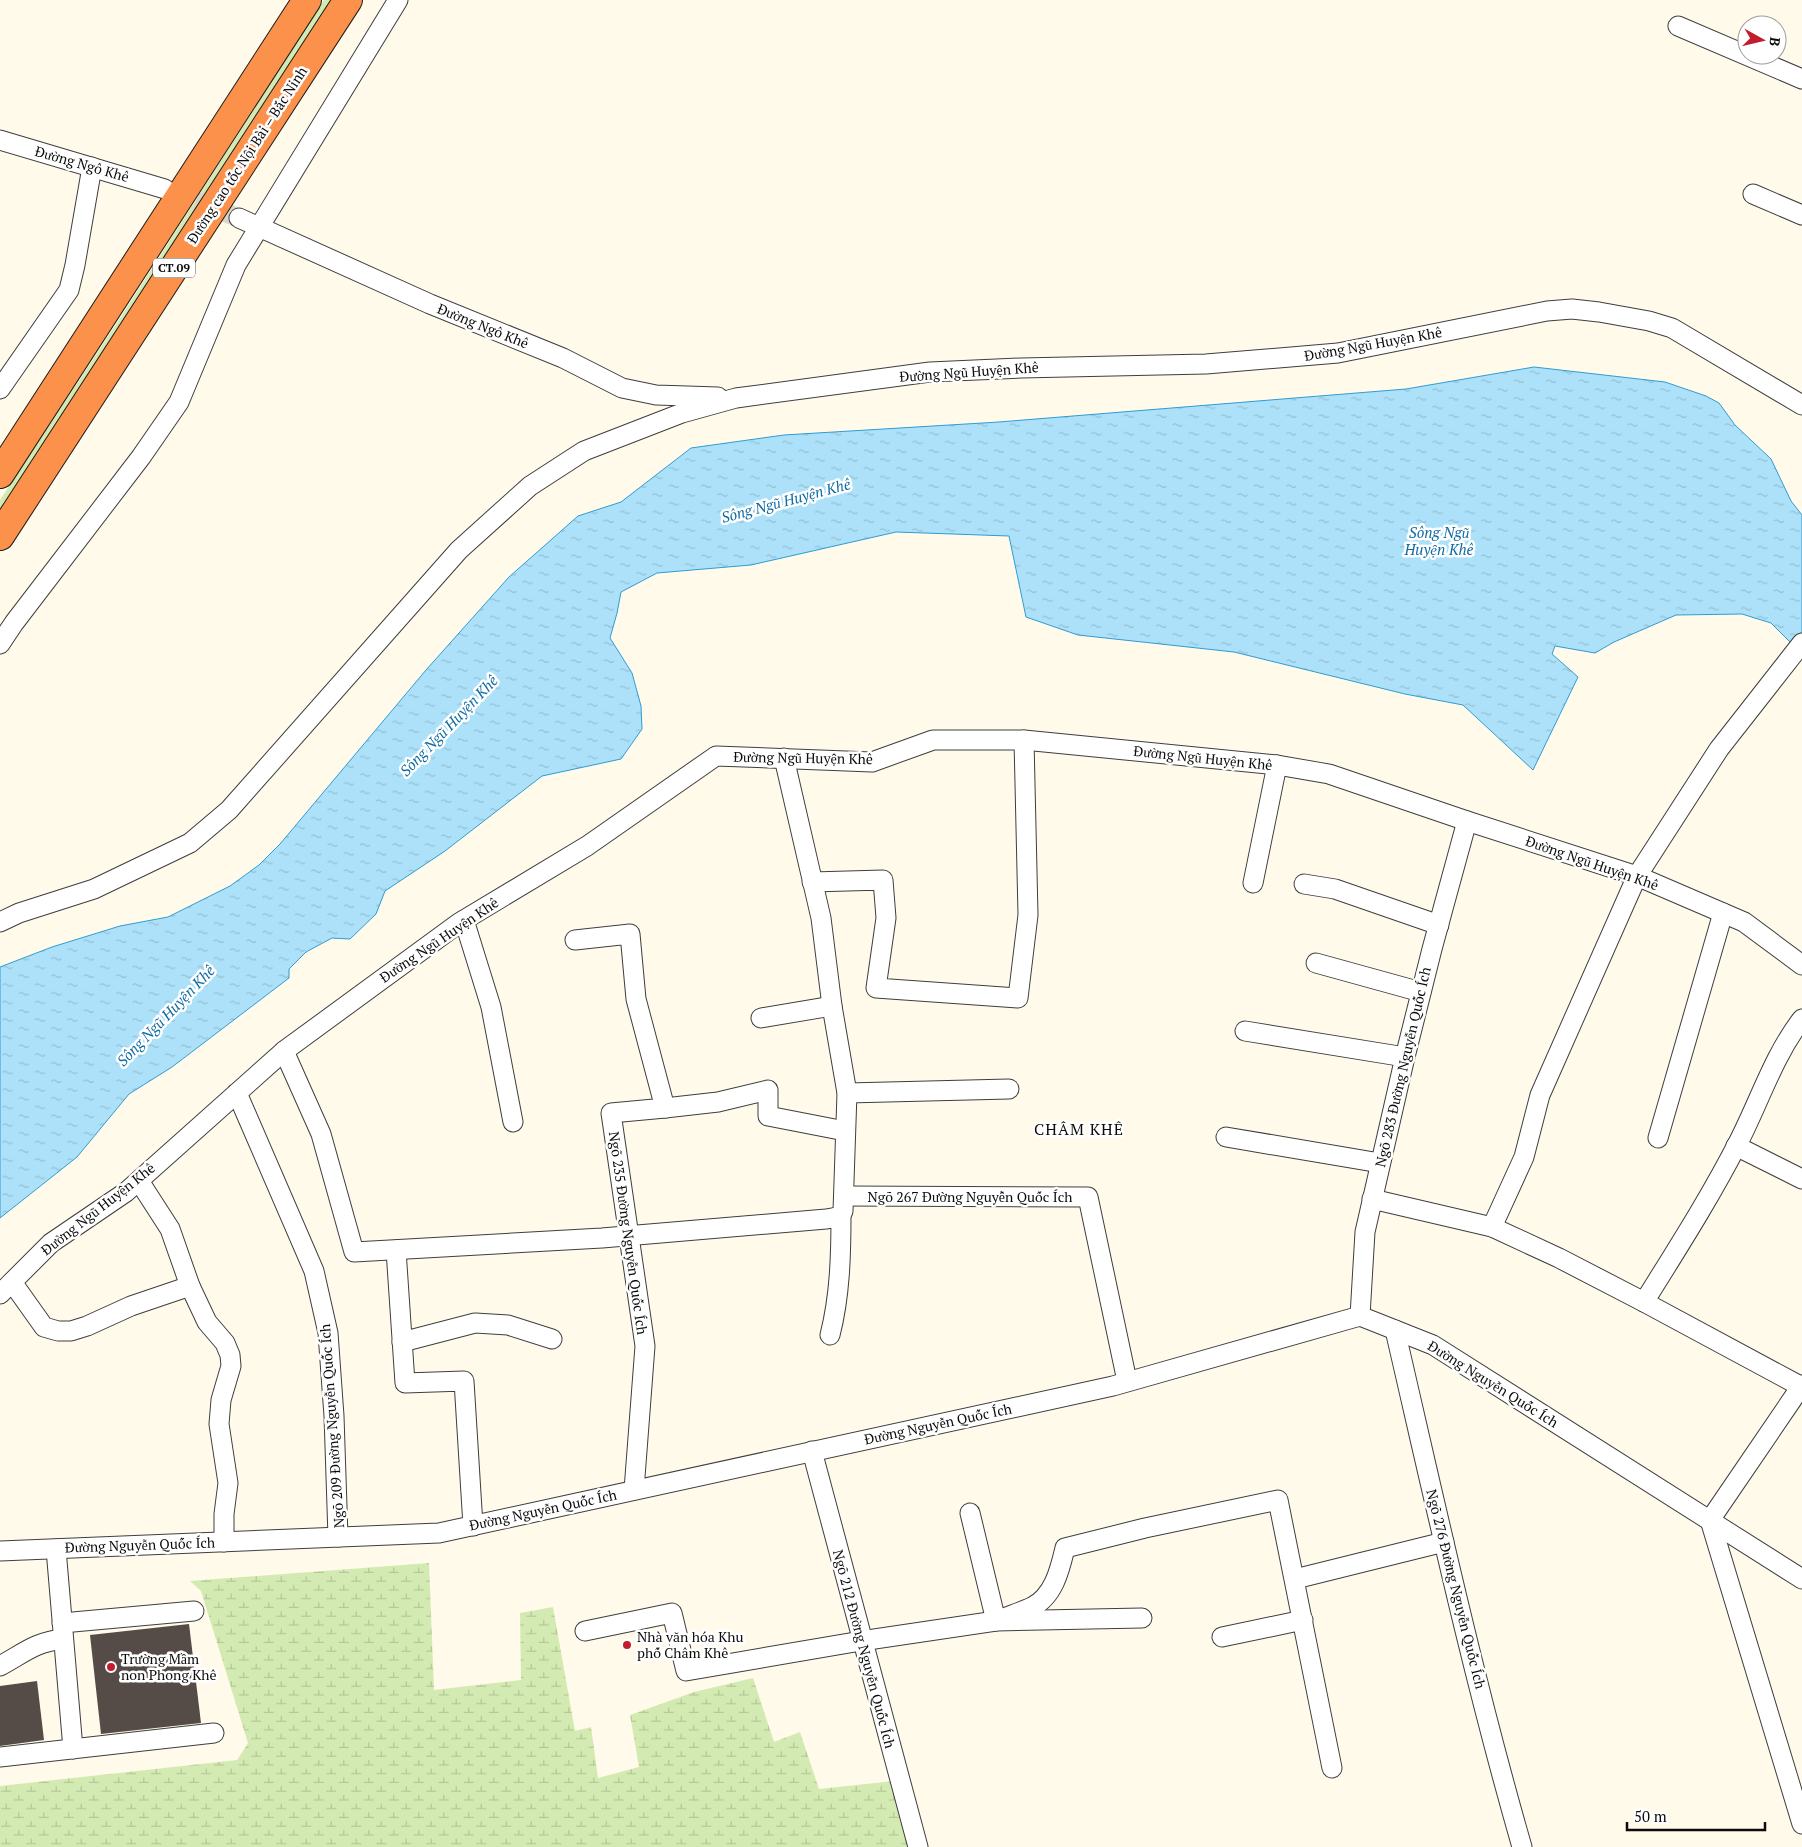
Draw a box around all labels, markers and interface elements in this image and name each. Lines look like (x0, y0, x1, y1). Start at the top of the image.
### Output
north arrow (1737, 15, 1787, 65)
text: B (1765, 36, 1785, 48)
street label: Đường cao tốc Nội Bài – Bắc Ninh (182, 63, 311, 247)
street label: Đường Ngô Khê (33, 141, 131, 186)
road number: CT.09 (153, 258, 195, 278)
street label: Đường Ngô Khê (435, 299, 532, 353)
street label: Đường Ngũ Huyện Khê (1303, 322, 1443, 365)
street label: Đường Ngũ Huyện Khê (899, 357, 1039, 386)
water label: Sông Ngũ Huyện Khê (719, 473, 853, 527)
water label: Sông Ngũ Huyện Khê (1404, 522, 1474, 559)
water label: Sông Ngũ Huyện Khê (395, 670, 502, 780)
street label: Đường Ngũ Huyện Khê (1133, 741, 1273, 774)
street label: Đường Ngũ Huyện Khê (733, 747, 873, 768)
street label: Đường Ngũ Huyện Khê (1523, 831, 1661, 894)
street label: Đường Ngũ Huyện Khê (376, 893, 502, 986)
water label: Sông Ngũ Huyện Khê (112, 960, 219, 1070)
street label: Ngõ 283 Đường Nguyễn Quốc Ích (1370, 965, 1435, 1169)
district label: CHÂM KHÊ (1034, 1118, 1124, 1140)
street label: Ngõ 235 Đường Nguyễn Quốc Ích (605, 1130, 652, 1336)
street label: Đường Ngũ Huyện Khê (37, 1158, 159, 1259)
street label: Ngõ 267 Đường Nguyễn Quốc Ích (868, 1187, 1072, 1206)
street label: Ngõ 209 Đường Nguyễn Quốc Ích (315, 1323, 348, 1529)
street label: Đường Nguyễn Quốc Ích (1424, 1336, 1562, 1431)
street label: Đường Nguyễn Quốc Ích (862, 1399, 1013, 1448)
street label: Đường Nguyễn Quốc Ích (467, 1485, 618, 1534)
street label: Ngõ 276 Đường Nguyễn Quốc Ích (1422, 1487, 1490, 1691)
street label: Đường Nguyễn Quốc Ích (65, 1532, 215, 1557)
street label: Ngõ 212 Đường Nguyễn Quốc Ích (829, 1547, 900, 1750)
place label: Nhà văn hóa Khu phố Châm Khê (637, 1627, 744, 1662)
marker: Nhà văn hóa Khu phố Châm Khê (621, 1639, 633, 1651)
place label: Trường Mầm non Phong Khê (121, 1649, 216, 1684)
marker: Trường Mầm non Phong Khê (105, 1661, 117, 1673)
scale bar (1627, 1800, 1764, 1832)
text: 50 m (1634, 1806, 1667, 1826)

